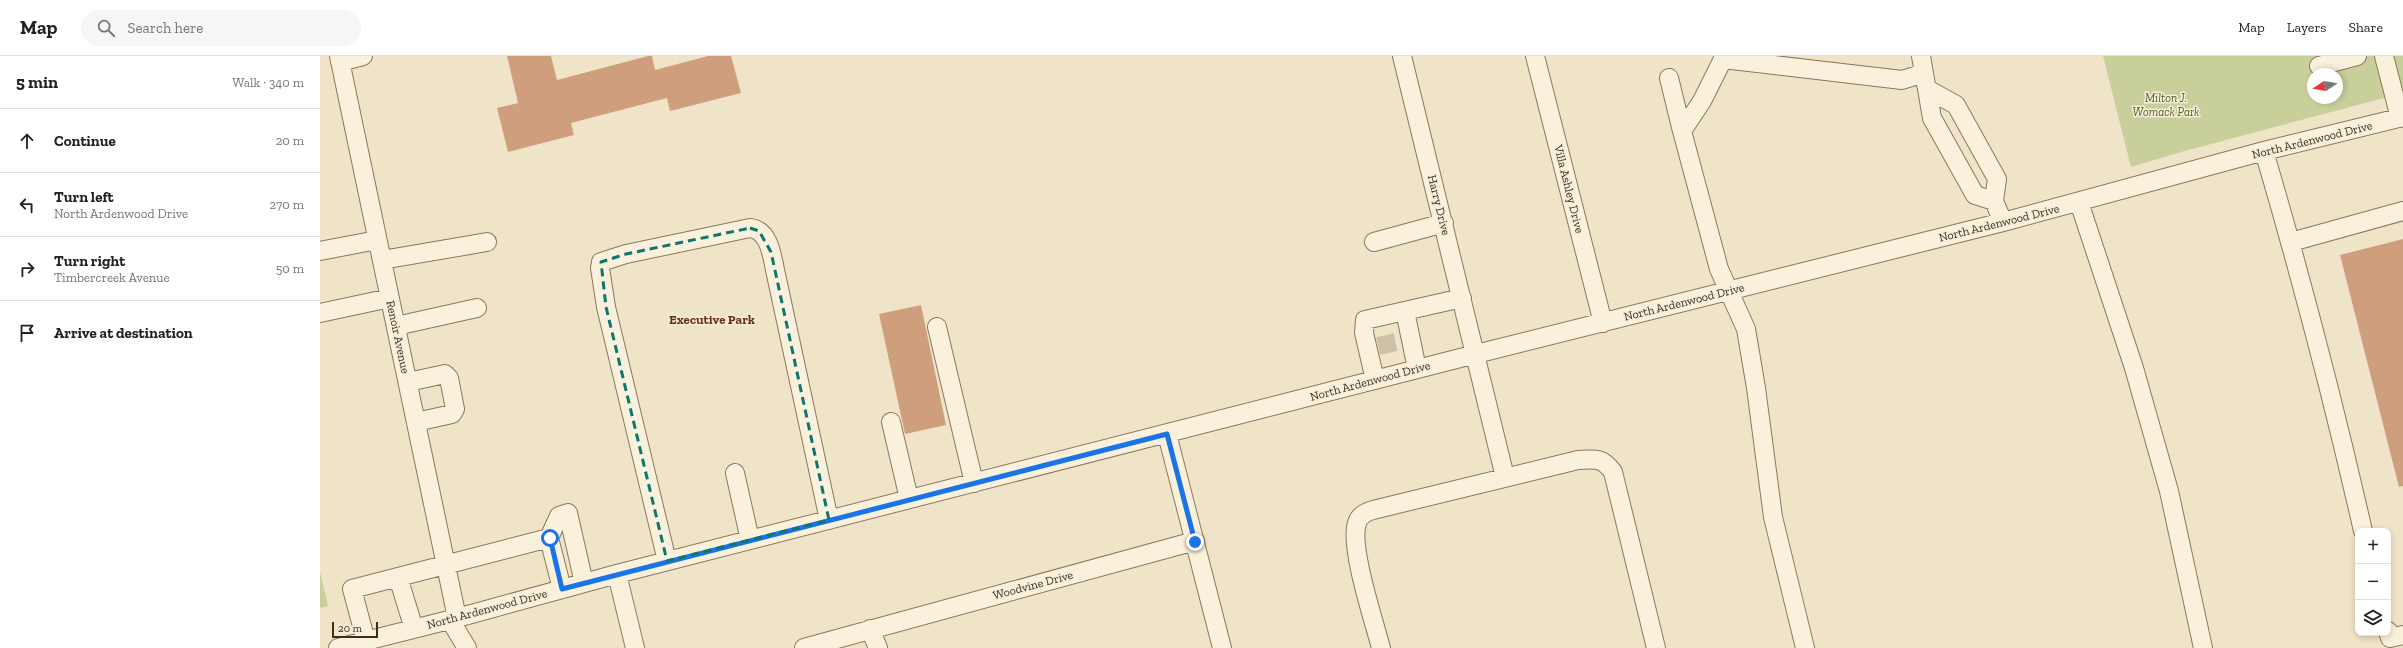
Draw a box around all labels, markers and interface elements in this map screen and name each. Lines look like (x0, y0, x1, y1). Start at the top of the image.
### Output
search box (81, 10, 361, 46)
text: Map (20, 16, 57, 39)
icon: search (95, 17, 117, 39)
text: Search here (127, 19, 203, 37)
text: Map (2238, 19, 2265, 36)
text: Layers (2287, 19, 2326, 36)
text: Share (2348, 19, 2383, 36)
north arrow (2307, 68, 2343, 104)
text: 5 min (16, 72, 58, 92)
text: Walk · 340 m (232, 75, 304, 90)
park label: Milton J. Womack Park (2133, 91, 2200, 119)
street label: North Ardenwood Drive (2250, 118, 2374, 162)
icon: ahead (16, 130, 38, 152)
text: Continue (54, 132, 116, 150)
text: 20 m (276, 133, 304, 148)
street label: Villa Ashley Drive (1551, 142, 1587, 235)
street label: Harry Drive (1425, 173, 1453, 237)
text: Turn left (54, 188, 114, 206)
icon: left (16, 194, 38, 216)
text: 270 m (270, 197, 304, 212)
street label: North Ardenwood Drive (1937, 201, 2061, 245)
text: North Ardenwood Drive (54, 206, 188, 221)
text: Turn right (54, 252, 125, 270)
icon: right (16, 258, 38, 280)
text: 50 m (276, 261, 304, 276)
text: Timbercreek Avenue (54, 270, 170, 285)
street label: North Ardenwood Drive (1622, 280, 1746, 324)
street label: Renoir Avenue (383, 299, 413, 375)
district label: Executive Park (669, 312, 755, 327)
icon: arrive (16, 322, 38, 344)
text: Arrive at destination (54, 324, 193, 342)
street label: North Ardenwood Drive (1308, 358, 1432, 404)
map controls (2355, 528, 2391, 636)
button: + (2355, 528, 2391, 564)
route start (541, 529, 559, 547)
route end (1186, 533, 1204, 551)
button: − (2355, 564, 2391, 600)
street label: Woodvine Drive (991, 567, 1075, 602)
street label: North Ardenwood Drive (425, 586, 549, 632)
button: layers (2355, 600, 2391, 636)
scale bar (332, 620, 378, 639)
text: 20 m (338, 622, 362, 635)

